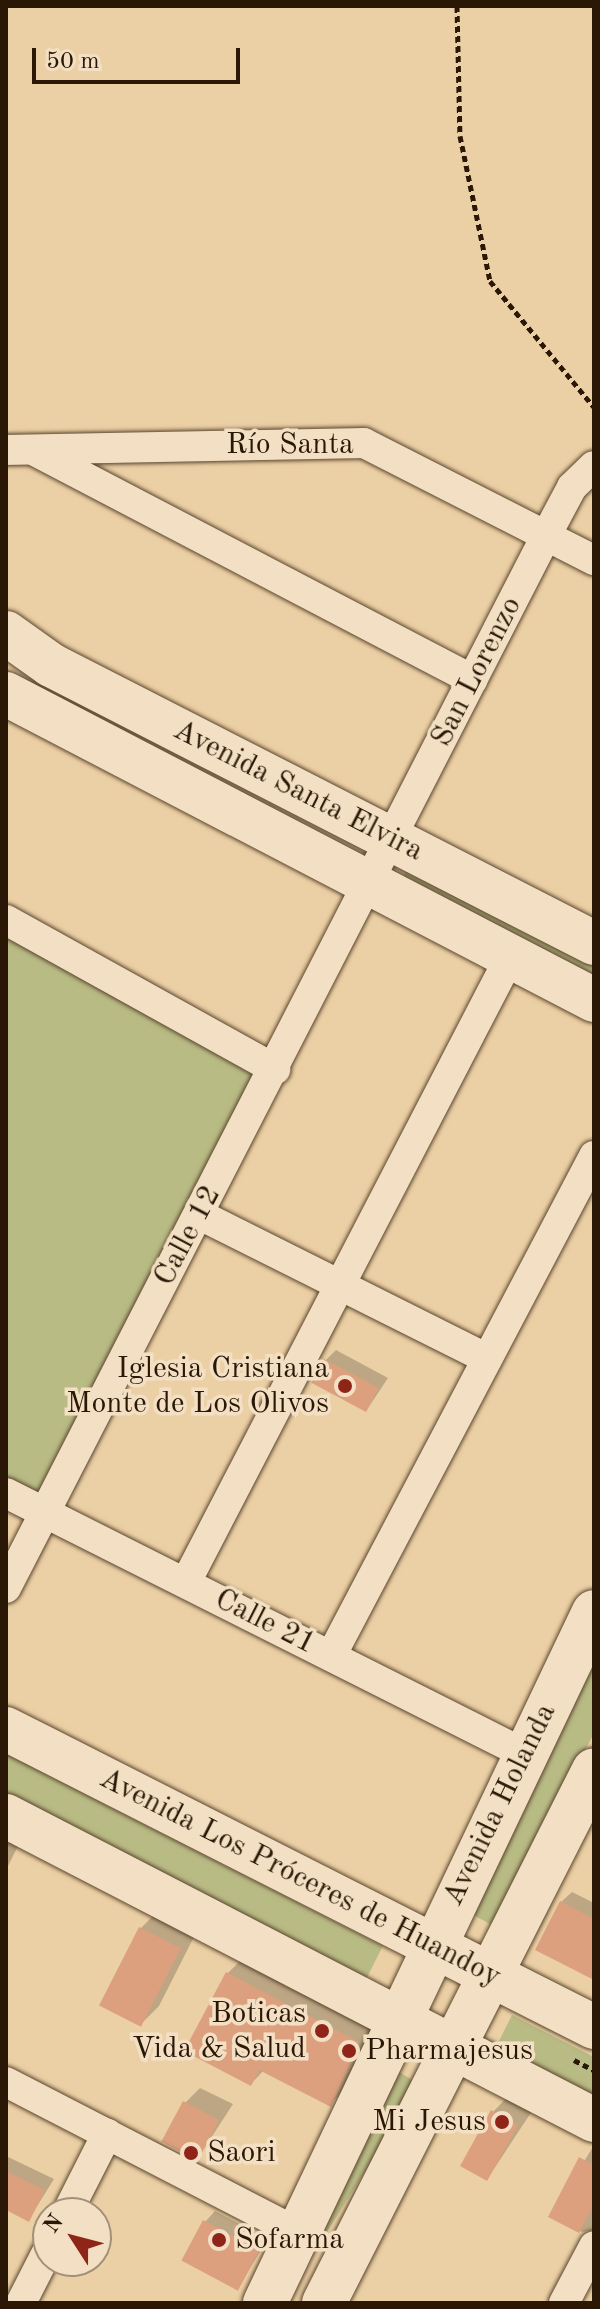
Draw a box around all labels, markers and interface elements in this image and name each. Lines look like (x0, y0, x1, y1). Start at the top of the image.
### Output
scale bar (36, 32, 244, 82)
text: 50 m (46, 50, 100, 74)
street label: Río Santa (226, 427, 354, 463)
street label: San Lorenzo (424, 591, 530, 753)
street label: Avenida Santa Elvira (167, 712, 429, 870)
street label: Calle 12 (147, 1180, 229, 1292)
place label: Iglesia Cristiana Monte de Los Olivos (66, 1351, 329, 1422)
marker: Iglesia Cristiana Monte de Los Olivos (336, 1377, 354, 1395)
street label: Calle 21 (209, 1581, 321, 1663)
street label: Avenida Holanda (435, 1698, 565, 1912)
street label: Avenida Los Próceres de Huandoy (93, 1761, 507, 1995)
place label: Boticas Vida & Salud (132, 1996, 306, 2066)
marker: Boticas Vida & Salud (313, 2022, 331, 2040)
place label: Pharmajesus (365, 2033, 533, 2069)
marker: Pharmajesus (340, 2042, 358, 2060)
place label: Mi Jesus (372, 2104, 486, 2140)
marker: Mi Jesus (493, 2113, 511, 2131)
place label: Saori (207, 2135, 276, 2171)
marker: Saori (182, 2144, 200, 2162)
north arrow (32, 2197, 112, 2277)
text: N (40, 2211, 68, 2237)
place label: Sofarma (235, 2222, 344, 2258)
marker: Sofarma (210, 2231, 228, 2249)

